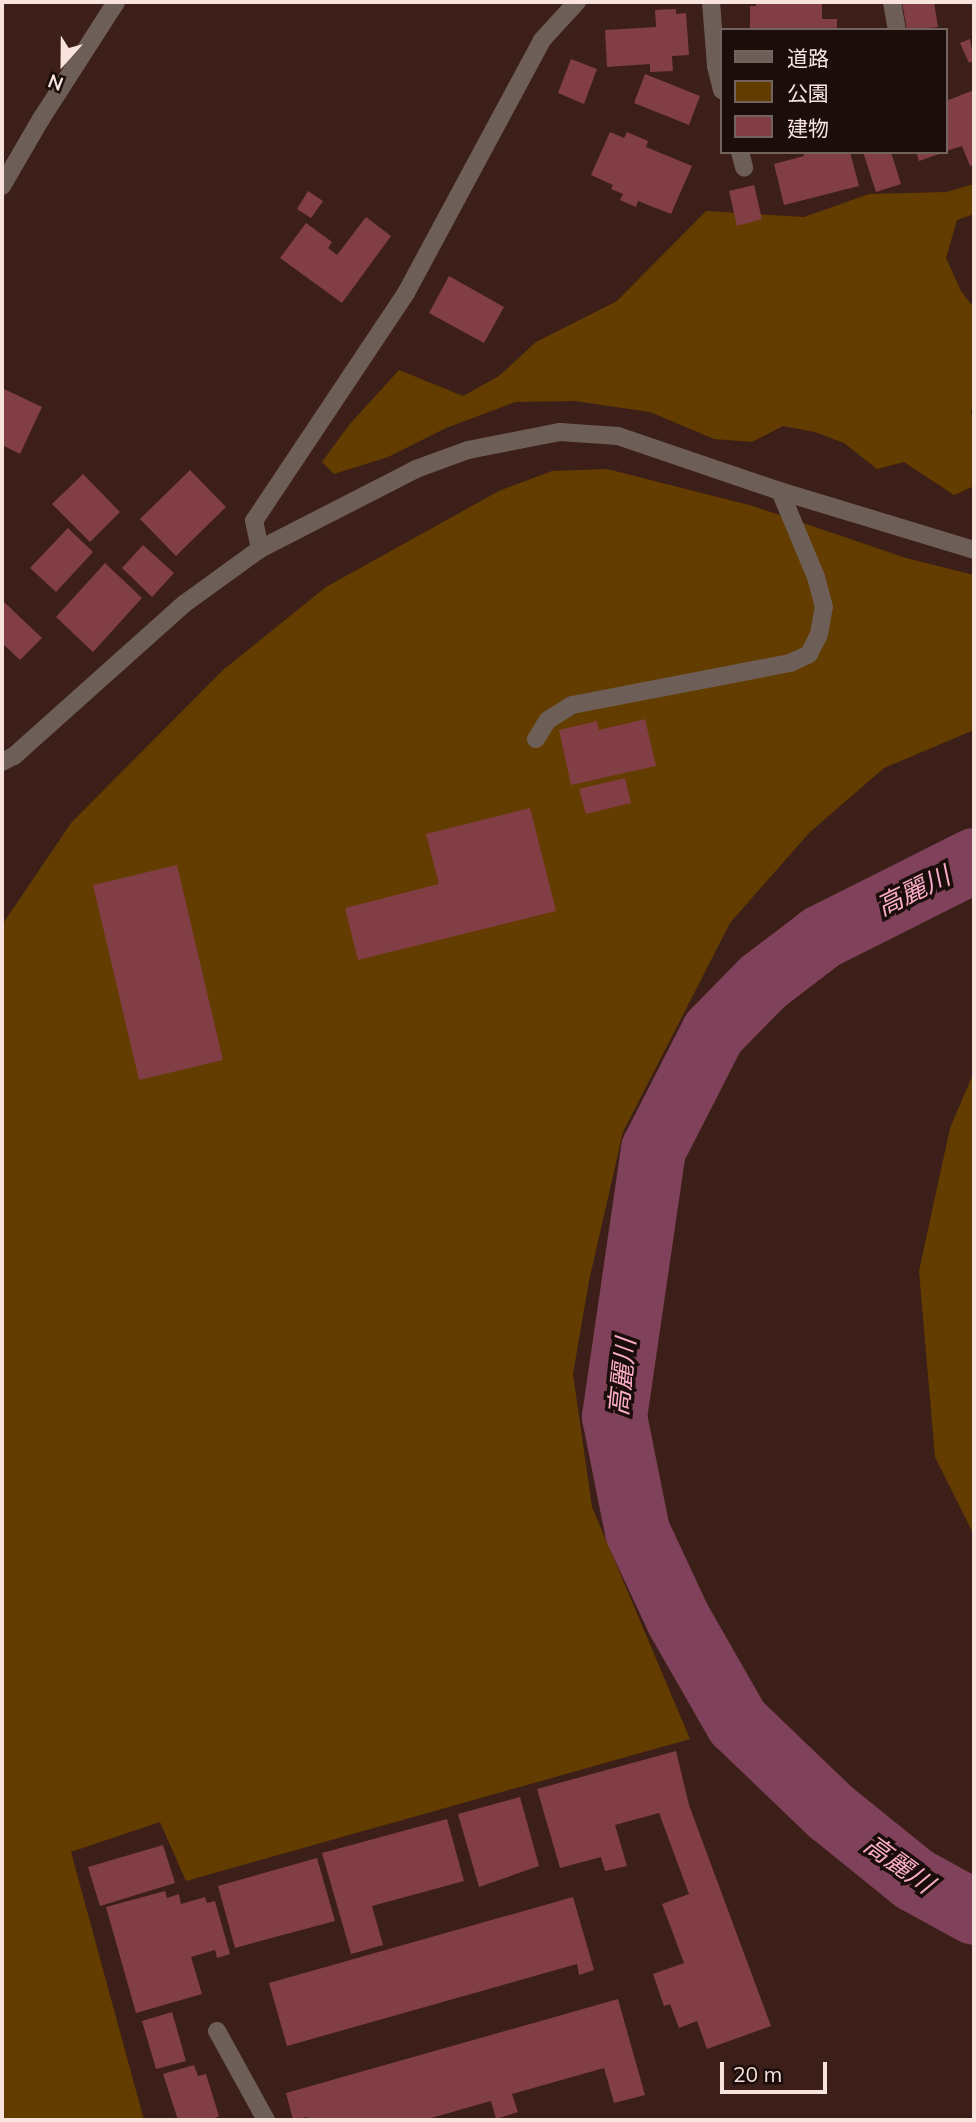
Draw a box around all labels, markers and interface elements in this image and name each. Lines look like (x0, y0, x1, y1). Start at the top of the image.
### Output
north arrow (28, 28, 98, 98)
legend (720, 28, 948, 154)
text: 道路 (787, 45, 829, 71)
text: N (44, 69, 66, 96)
text: 公園 (787, 80, 829, 106)
text: 建物 (787, 115, 829, 141)
water label: 高麗川 (871, 860, 955, 922)
water label: 高麗川 (602, 1337, 642, 1417)
water label: 高麗川 (858, 1828, 940, 1900)
scale bar (724, 2048, 831, 2092)
text: 20 m (733, 2061, 782, 2087)

